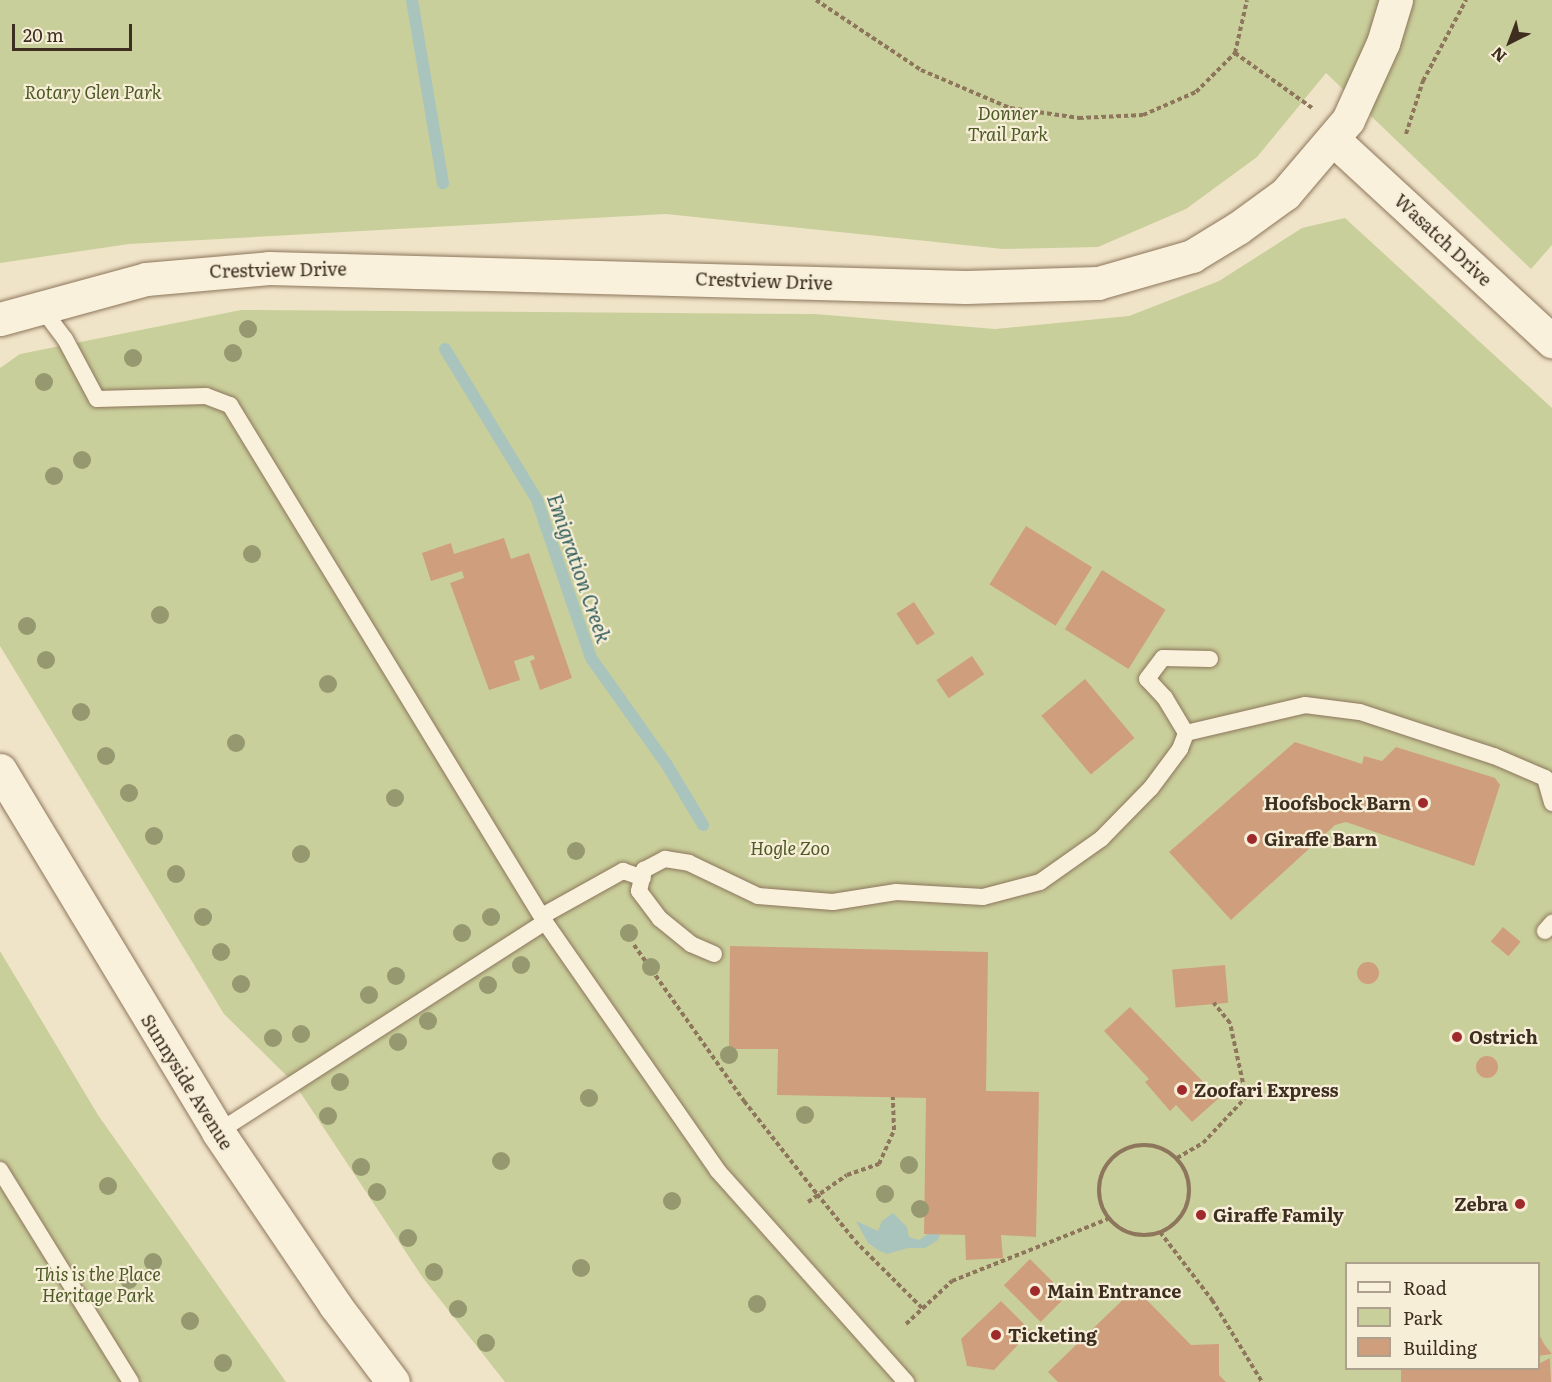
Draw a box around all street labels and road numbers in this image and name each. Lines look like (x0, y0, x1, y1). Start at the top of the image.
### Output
street label: Wasatch Drive (1390, 189, 1496, 291)
street label: Crestview Drive (209, 258, 347, 282)
street label: Crestview Drive (695, 268, 833, 294)
street label: Sunnyside Avenue (137, 1010, 237, 1154)

